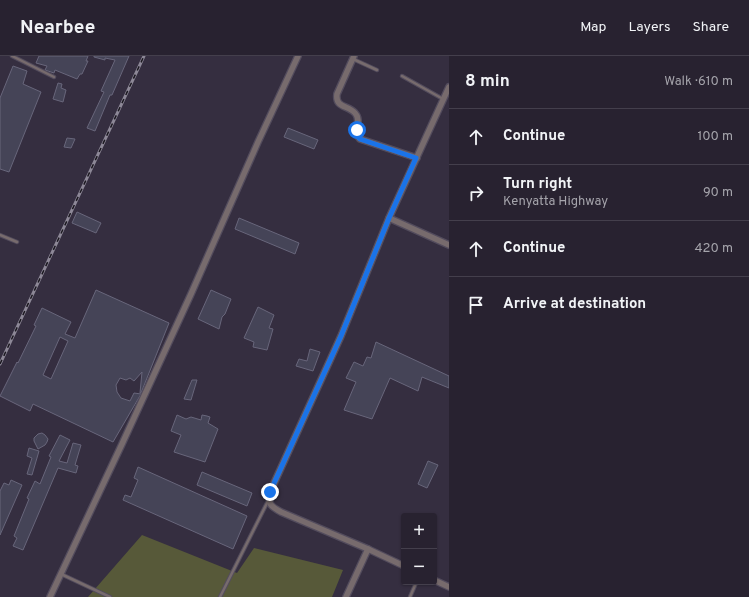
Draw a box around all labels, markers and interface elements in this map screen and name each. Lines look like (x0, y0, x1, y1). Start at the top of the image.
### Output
text: Nearbee (20, 16, 95, 40)
text: Map (580, 19, 606, 36)
text: Layers (628, 19, 670, 36)
text: Share (692, 19, 729, 36)
text: 8 min (465, 71, 510, 93)
text: Walk · 610 m (664, 74, 733, 90)
route start (348, 121, 366, 139)
icon: ahead (465, 126, 487, 148)
text: Continue (503, 127, 565, 146)
text: 100 m (697, 129, 733, 145)
text: Turn right (503, 175, 572, 194)
icon: right (465, 182, 487, 204)
text: 90 m (703, 185, 733, 201)
text: Kenyatta Highway (503, 194, 608, 210)
icon: ahead (465, 238, 487, 260)
text: Continue (503, 239, 565, 258)
text: 420 m (695, 241, 733, 257)
icon: arrive (465, 294, 487, 316)
text: Arrive at destination (503, 295, 646, 314)
route end (261, 483, 279, 501)
map controls (401, 513, 437, 585)
button: + (401, 513, 437, 549)
button: − (401, 549, 437, 585)

